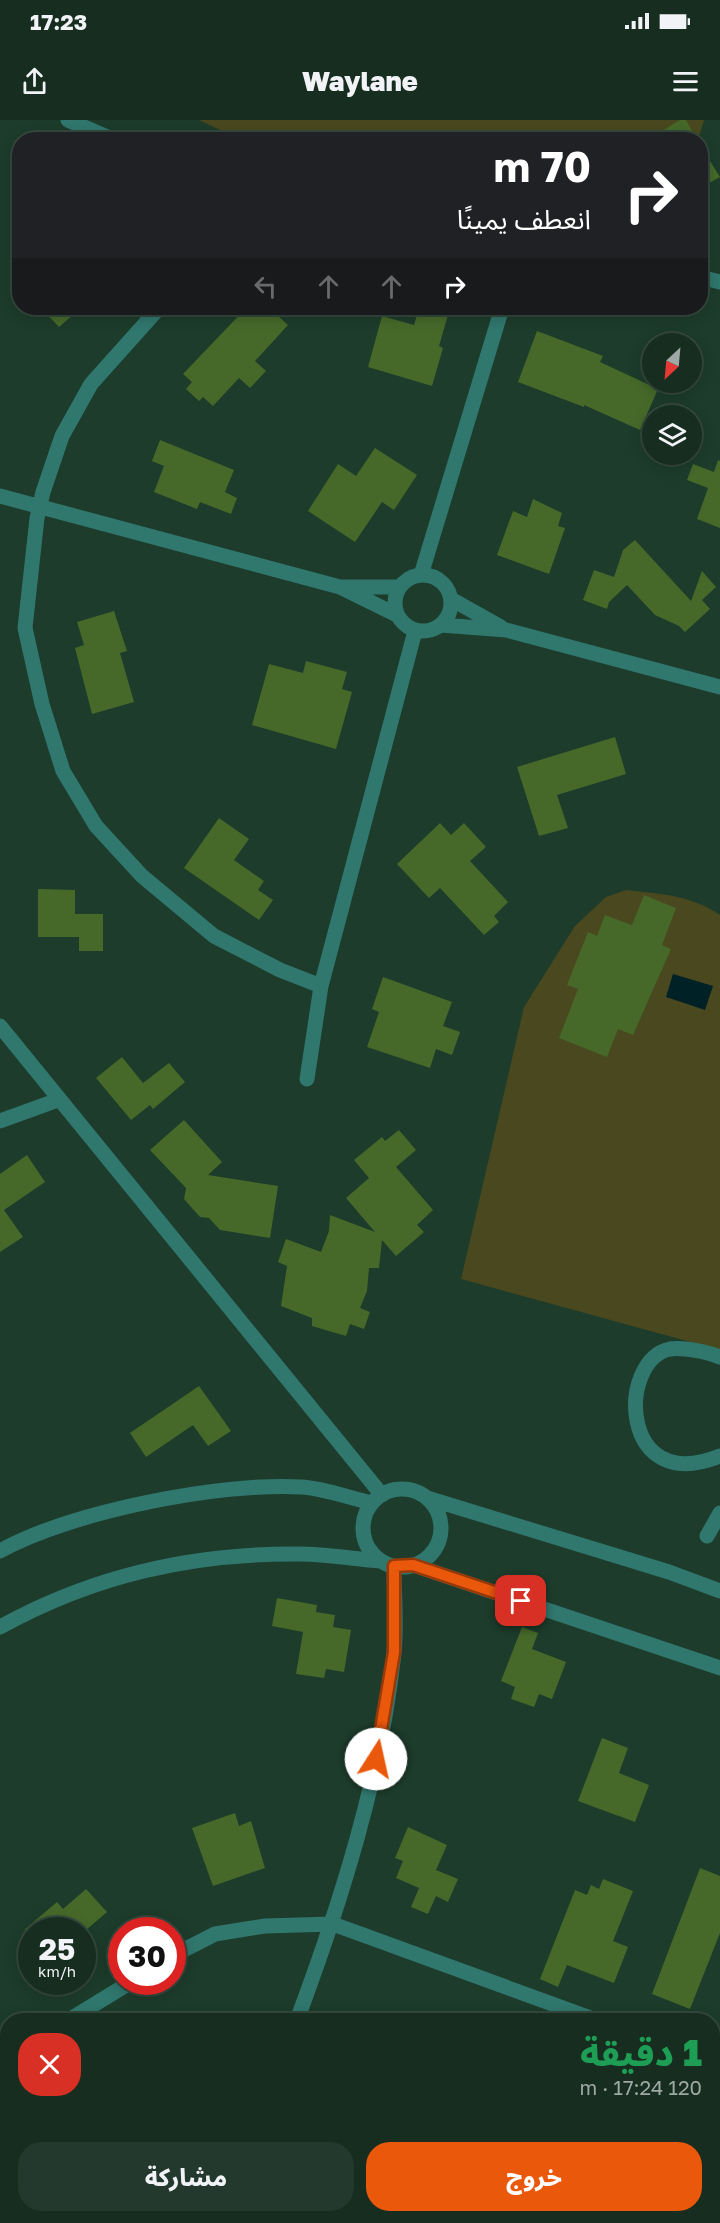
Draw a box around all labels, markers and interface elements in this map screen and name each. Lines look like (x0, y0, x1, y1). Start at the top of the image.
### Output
text: 17:23 (30, 8, 87, 35)
icon: share (18, 65, 51, 98)
text: Waylane (302, 65, 418, 97)
icon: menu (669, 65, 702, 98)
text: 70 m (494, 141, 591, 191)
icon: right (612, 156, 690, 234)
text: انعطف يمينًا (457, 203, 591, 235)
icon: left (249, 270, 282, 303)
icon: ahead (312, 270, 345, 303)
icon: ahead (375, 270, 408, 303)
icon: right (438, 270, 471, 303)
north arrow (642, 333, 702, 393)
map controls (642, 333, 702, 465)
button: layers (642, 405, 702, 465)
pin (495, 1575, 546, 1626)
icon: arrive (504, 1584, 537, 1617)
position arrow (344, 1727, 408, 1791)
speed limit sign: 30 (108, 1917, 186, 1995)
text: 25 (39, 1931, 75, 1967)
text: km/h (38, 1962, 76, 1980)
text: 1 دقيقة (580, 2031, 702, 2074)
button: close (18, 2033, 81, 2096)
text: 120 m · 17:24 (579, 2075, 702, 2099)
button: مشاركة (18, 2142, 354, 2211)
button: خروج (366, 2142, 702, 2211)

